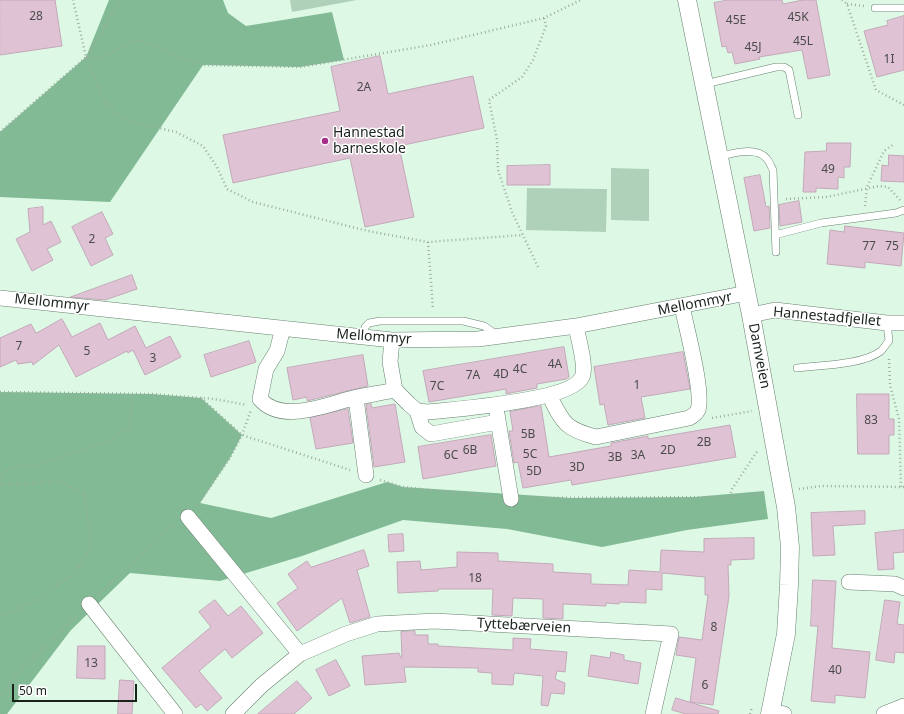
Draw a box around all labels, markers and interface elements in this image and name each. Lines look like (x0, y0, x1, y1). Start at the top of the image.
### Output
house number: 28 (29, 10, 43, 24)
house number: 45K (787, 11, 809, 25)
house number: 45E (726, 14, 746, 28)
house number: 45L (793, 35, 813, 49)
house number: 45J (744, 41, 762, 55)
house number: 1I (884, 53, 894, 67)
house number: 2A (357, 81, 371, 95)
place label: Hannestad barneskole (333, 125, 406, 158)
marker: Hannestad barneskole (320, 136, 330, 146)
house number: 49 (821, 163, 835, 177)
house number: 2 (89, 233, 95, 247)
house number: 77 (862, 240, 876, 254)
house number: 75 (885, 240, 899, 254)
street label: Mellommyr (656, 289, 734, 319)
street label: Mellommyr (14, 291, 90, 315)
street label: Hannestadfjellet (772, 304, 882, 330)
street label: Damveien (744, 322, 774, 390)
street label: Mellommyr (336, 326, 412, 348)
house number: 7 (16, 340, 22, 354)
house number: 5 (84, 345, 90, 359)
house number: 3 (150, 352, 156, 366)
house number: 4A (548, 358, 562, 372)
house number: 4C (513, 363, 527, 377)
house number: 4D (493, 368, 509, 382)
house number: 7A (466, 369, 480, 383)
house number: 1 (634, 379, 640, 393)
house number: 7C (430, 380, 444, 394)
house number: 83 (864, 414, 878, 428)
house number: 5B (521, 428, 535, 442)
house number: 2B (697, 436, 711, 450)
house number: 6B (463, 444, 477, 458)
house number: 2D (660, 444, 676, 458)
house number: 5C (523, 448, 537, 462)
house number: 6C (444, 449, 458, 463)
house number: 3A (631, 449, 645, 463)
house number: 3B (608, 451, 622, 465)
house number: 3D (569, 461, 585, 475)
house number: 5D (526, 465, 542, 479)
house number: 18 (468, 572, 482, 586)
street label: Tyttebærveien (476, 615, 572, 637)
house number: 8 (711, 621, 717, 635)
house number: 13 (84, 657, 98, 671)
house number: 40 (828, 664, 842, 678)
scale bar (14, 676, 139, 702)
house number: 6 (702, 679, 708, 693)
text: 50 m (19, 682, 47, 699)

